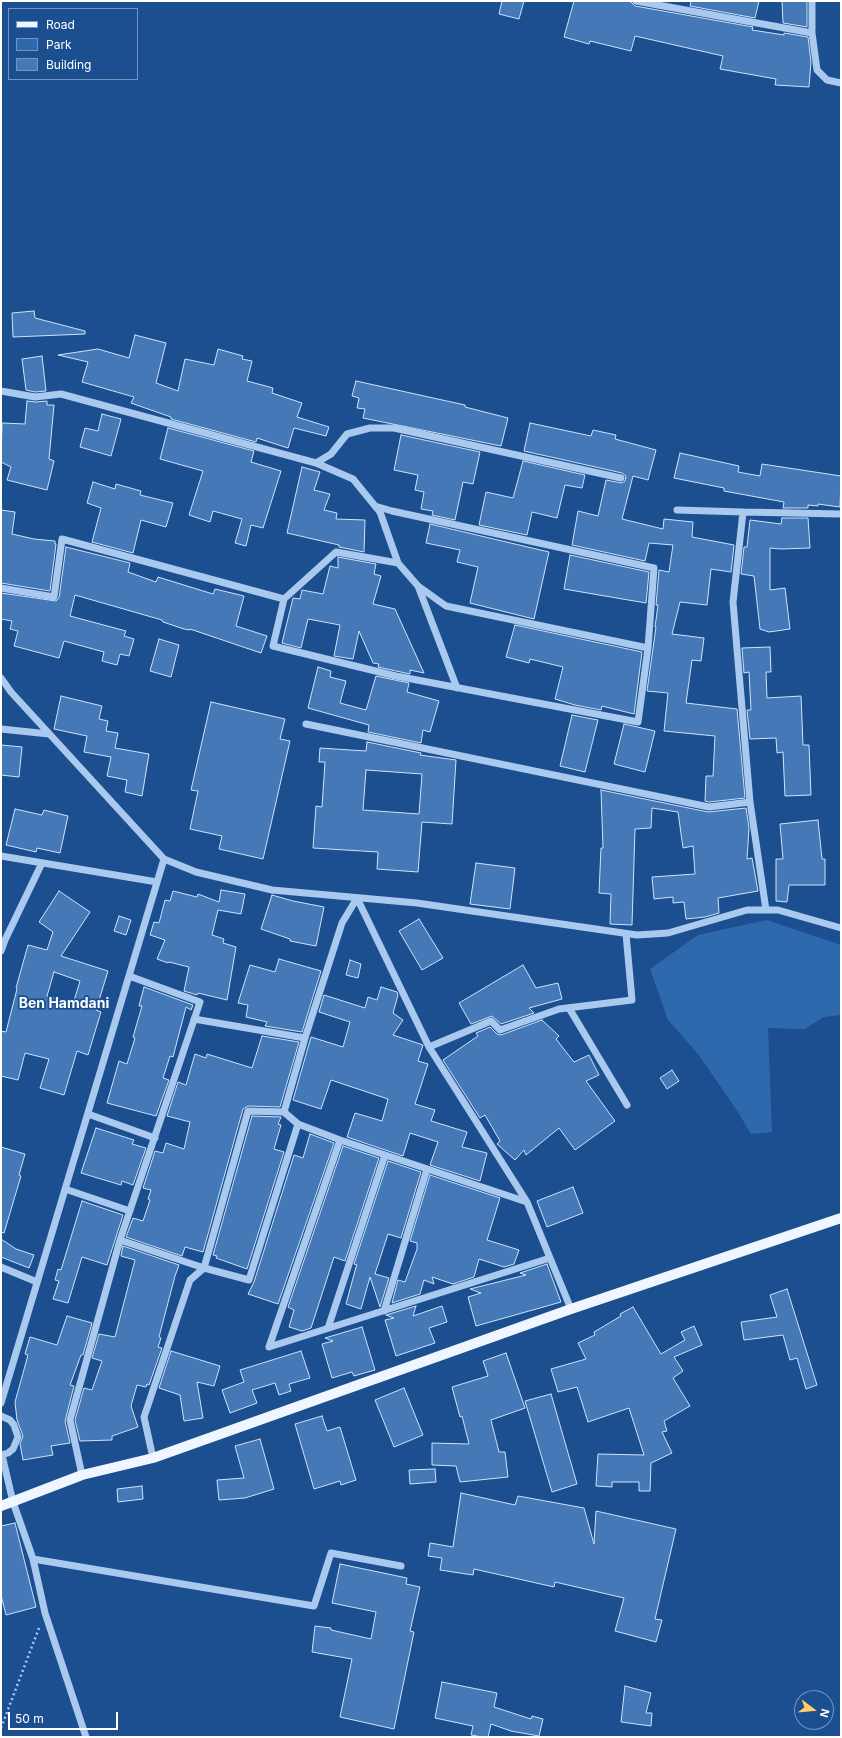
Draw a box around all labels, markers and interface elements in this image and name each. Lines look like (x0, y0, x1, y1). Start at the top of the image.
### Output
legend (8, 8, 138, 80)
text: Road (46, 17, 75, 32)
text: Park (46, 37, 72, 52)
text: Building (46, 57, 91, 72)
district label: Ben Hamdani (19, 996, 109, 1012)
north arrow (794, 1690, 834, 1730)
scale bar (10, 1704, 120, 1730)
text: N (817, 1707, 832, 1719)
text: 50 m (15, 1711, 44, 1726)

